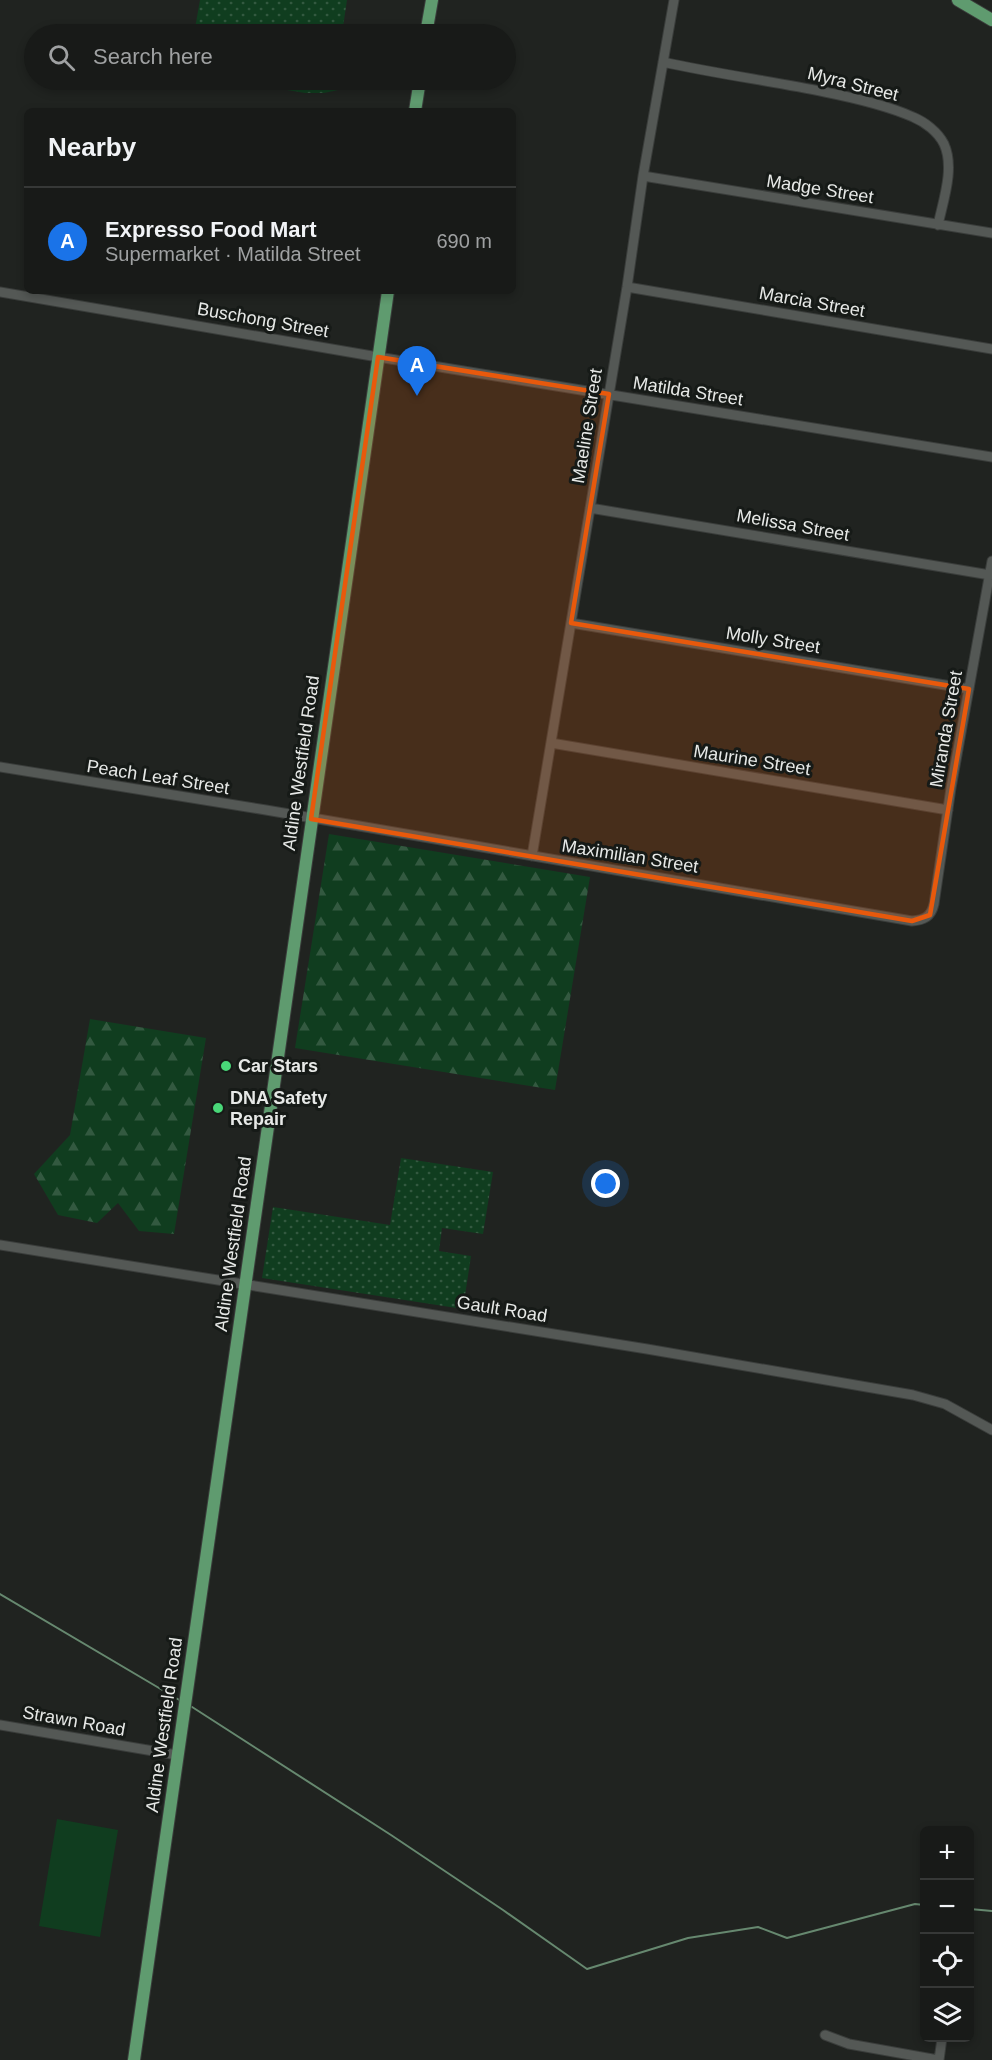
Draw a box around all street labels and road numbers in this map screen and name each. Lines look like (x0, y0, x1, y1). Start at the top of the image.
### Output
street label: Myra Street (805, 63, 901, 105)
street label: Madge Street (765, 171, 875, 207)
street label: Marcia Street (758, 283, 866, 321)
street label: Buschong Street (196, 299, 330, 341)
street label: Maeline Street (568, 367, 606, 485)
street label: Matilda Street (632, 372, 744, 410)
street label: Melissa Street (735, 505, 851, 545)
street label: Molly Street (725, 623, 821, 657)
street label: Miranda Street (926, 669, 966, 789)
street label: Aldine Westfield Road (279, 674, 323, 852)
street label: Maurine Street (692, 741, 812, 779)
street label: Peach Leaf Street (85, 756, 231, 798)
street label: Maximilian Street (560, 835, 700, 877)
street label: Aldine Westfield Road (211, 1155, 255, 1333)
street label: Gault Road (455, 1292, 549, 1326)
street label: Aldine Westfield Road (142, 1636, 186, 1814)
street label: Strawn Road (21, 1702, 127, 1740)

